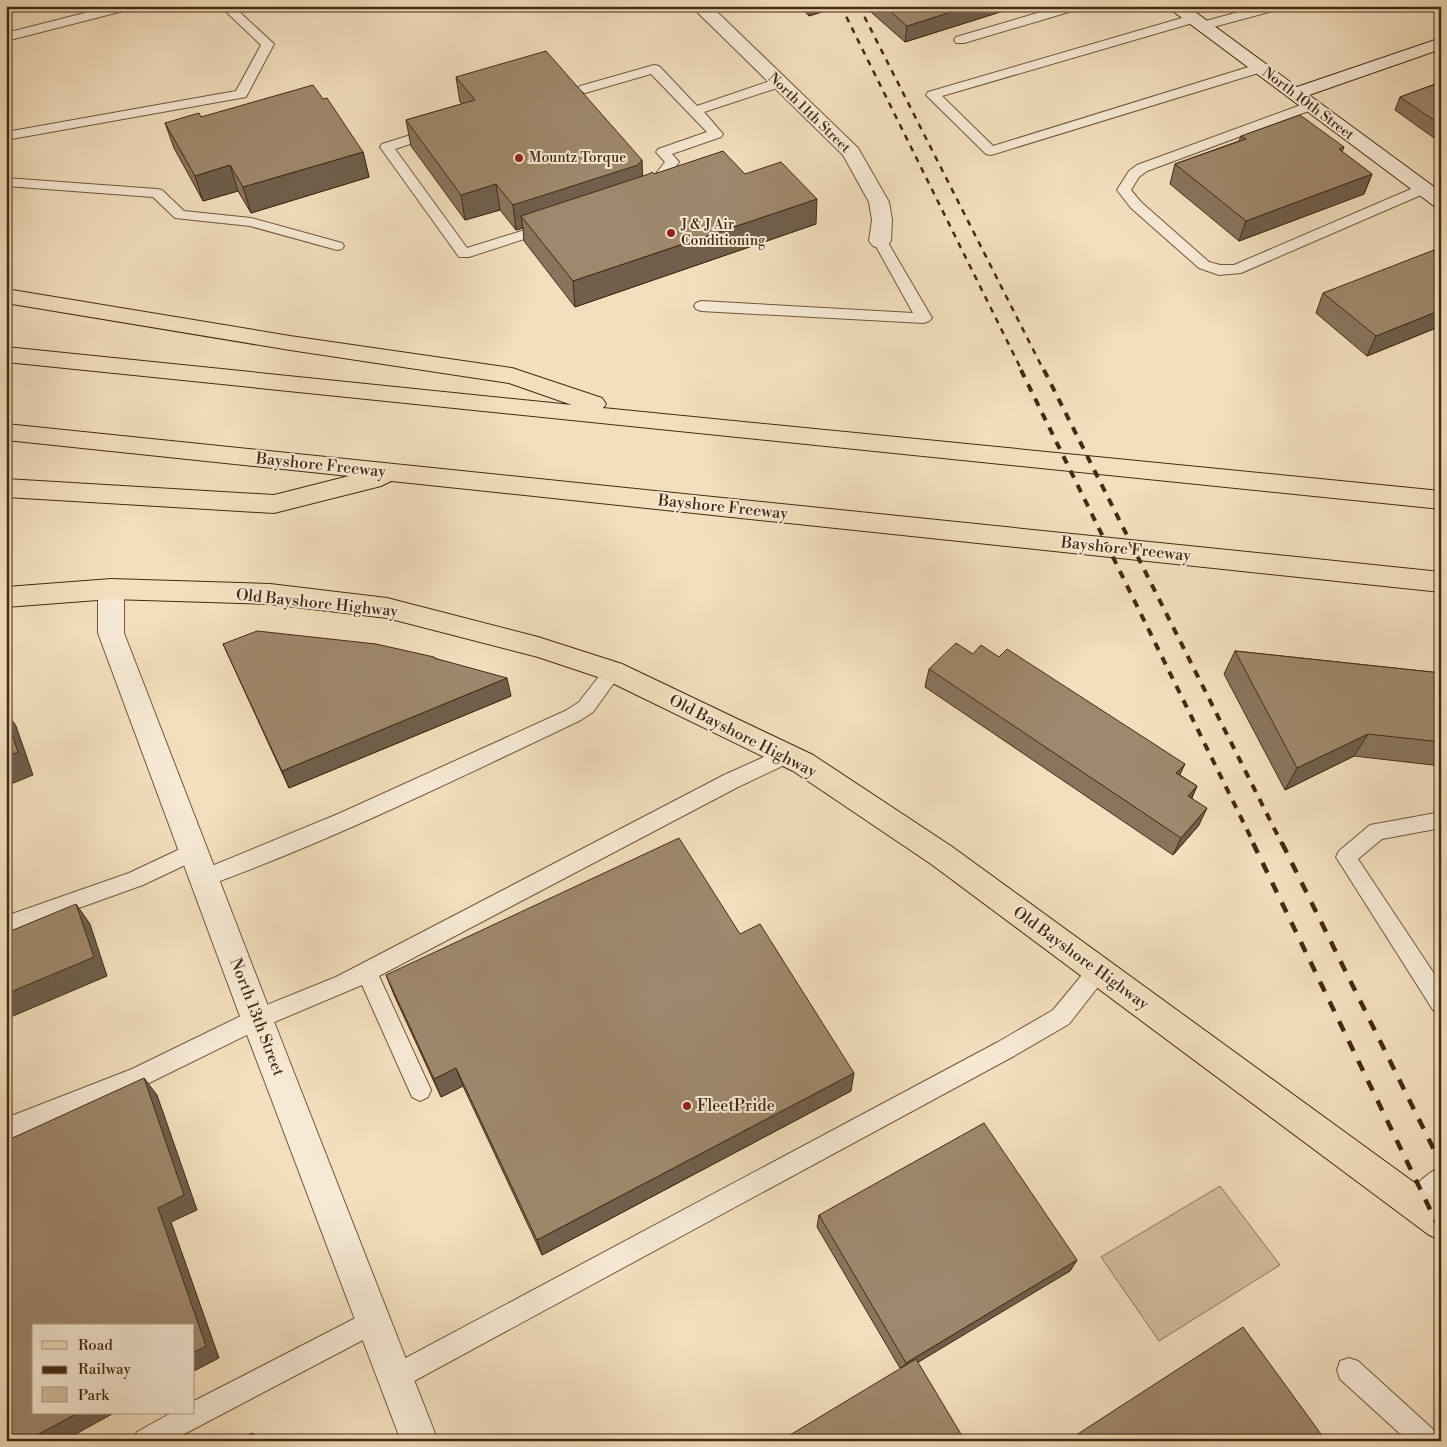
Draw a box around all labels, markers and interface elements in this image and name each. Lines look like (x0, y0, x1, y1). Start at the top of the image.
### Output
street label: North 10th Street (1259, 64, 1357, 144)
street label: North 11th Street (764, 69, 854, 157)
place label: Mountz Torque (529, 149, 626, 167)
marker: Mountz Torque (513, 152, 525, 164)
place label: J & J Air Conditioning (680, 216, 766, 250)
marker: J & J Air Conditioning (665, 227, 677, 239)
street label: Bayshore Freeway (254, 448, 387, 482)
street label: Bayshore Freeway (656, 490, 789, 524)
street label: Bayshore Freeway (1059, 532, 1192, 566)
street label: Old Bayshore Highway (235, 585, 399, 621)
street label: Old Bayshore Highway (666, 690, 820, 782)
street label: Old Bayshore Highway (1009, 902, 1153, 1014)
street label: North 13th Street (225, 955, 289, 1079)
place label: FleetPride (697, 1096, 775, 1116)
marker: FleetPride (681, 1100, 693, 1112)
legend (32, 1324, 195, 1414)
text: Road (78, 1336, 113, 1355)
text: Railway (78, 1360, 132, 1379)
text: Park (78, 1386, 110, 1405)

